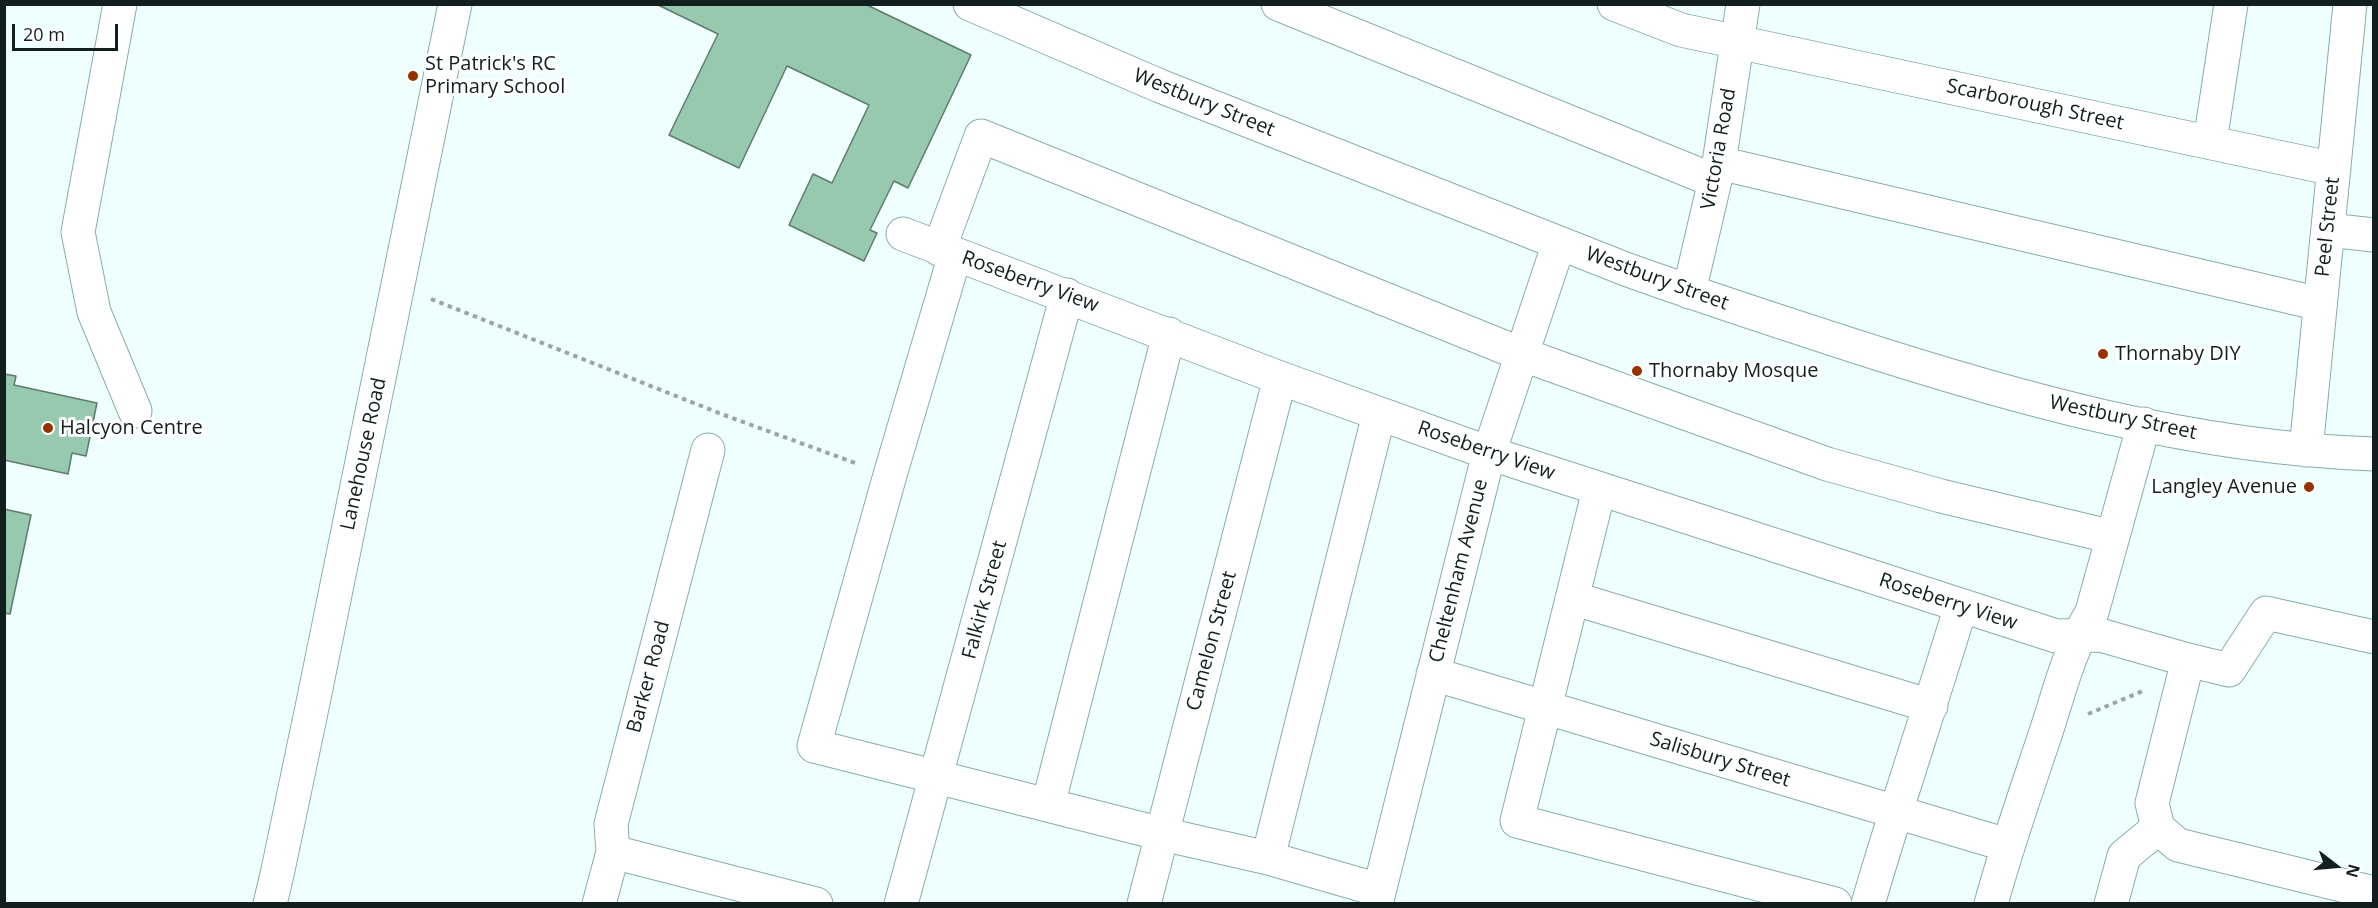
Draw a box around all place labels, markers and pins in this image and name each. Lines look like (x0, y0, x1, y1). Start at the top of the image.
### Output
place label: St Patrick's RC Primary School (425, 52, 565, 99)
marker: St Patrick's RC Primary School (406, 69, 420, 83)
place label: Thornaby DIY (2115, 342, 2241, 366)
marker: Thornaby DIY (2096, 347, 2110, 361)
place label: Thornaby Mosque (1649, 359, 1819, 383)
marker: Thornaby Mosque (1630, 364, 1644, 378)
place label: Halcyon Centre (60, 416, 203, 440)
marker: Halcyon Centre (41, 421, 55, 435)
place label: Langley Avenue (2151, 475, 2297, 499)
marker: Langley Avenue (2302, 480, 2316, 494)

